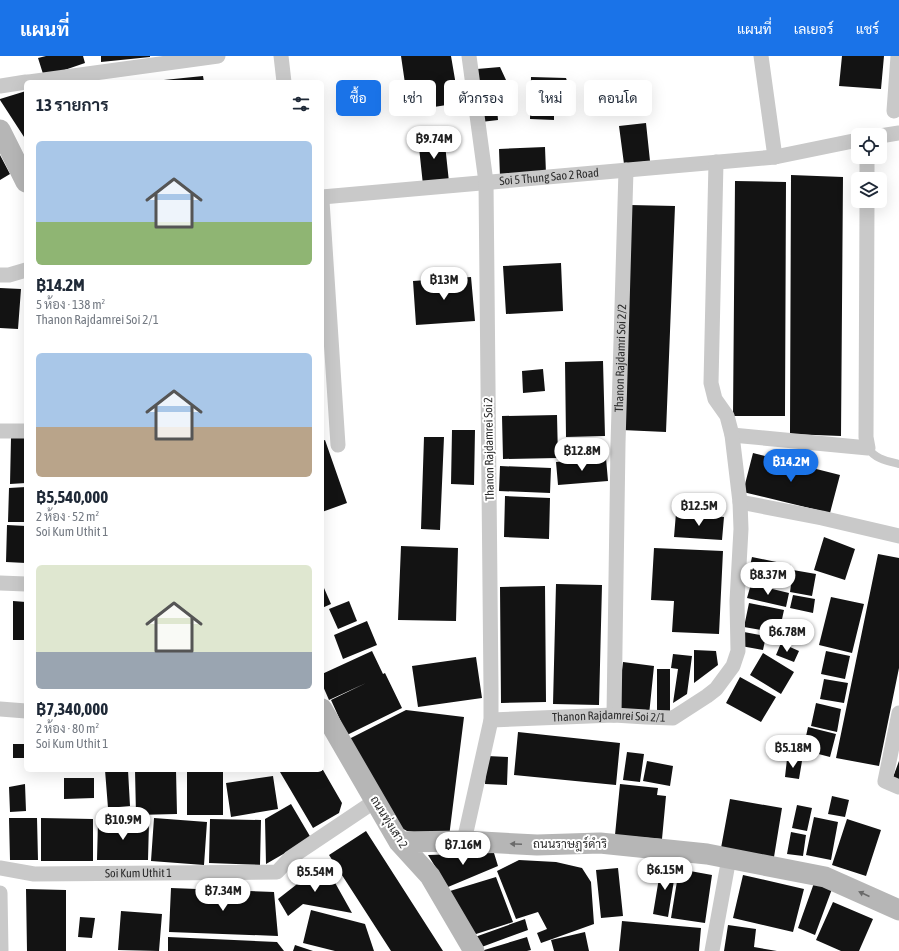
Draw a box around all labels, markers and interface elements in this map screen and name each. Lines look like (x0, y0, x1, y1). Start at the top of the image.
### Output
text: แผนที่ (20, 18, 69, 40)
text: แผนที่ (737, 21, 772, 37)
text: เลเยอร์ (794, 21, 834, 37)
text: แชร์ (856, 21, 879, 37)
chip: ซื้อ (336, 80, 381, 116)
chip: เช่า (389, 80, 436, 116)
chip: ตัวกรอง (444, 80, 518, 116)
chip: ใหม่ (526, 80, 576, 116)
chip: คอนโด (584, 80, 652, 116)
icon: filters (290, 93, 312, 115)
text: 13 รายการ (36, 95, 109, 115)
pin: ฿9.74M (401, 126, 467, 160)
map controls (851, 128, 887, 208)
button: locate (851, 128, 887, 164)
text: ฿9.74M (415, 131, 453, 146)
street label: Soi 5 Thung Sao 2 Road (499, 166, 599, 188)
icon: home (138, 167, 210, 239)
button: layers (851, 172, 887, 208)
pin: ฿13M (420, 267, 468, 301)
text: ฿13M (430, 272, 458, 287)
text: ฿14.2M (36, 275, 85, 295)
text: 5 ห้อง · 138 m² (36, 297, 105, 312)
street label: Thanon Rajdamri Soi 2/2 (612, 304, 629, 412)
text: Thanon Rajdamrei Soi 2/1 (36, 312, 159, 327)
icon: home (138, 379, 210, 451)
street label: Thanon Rajdamrei Soi 2 (481, 397, 497, 501)
pin: ฿12.8M (549, 438, 615, 472)
text: ฿12.8M (563, 443, 601, 458)
pin: ฿14.2M (758, 449, 824, 483)
text: ฿14.2M (772, 454, 810, 469)
text: ฿5,540,000 (36, 487, 108, 507)
pin: ฿12.5M (666, 493, 732, 527)
text: ฿12.5M (680, 498, 718, 513)
text: 2 ห้อง · 52 m² (36, 509, 99, 524)
text: Soi Kum Uthit 1 (36, 524, 108, 539)
pin: ฿8.37M (735, 562, 801, 596)
text: ฿8.37M (749, 567, 787, 582)
icon: home (138, 591, 210, 663)
pin: ฿6.78M (754, 619, 820, 653)
text: ฿6.78M (768, 624, 806, 639)
text: ฿7,340,000 (36, 699, 108, 719)
street label: Thanon Rajdamrei Soi 2/1 (552, 708, 666, 725)
text: 2 ห้อง · 80 m² (36, 721, 99, 736)
pin: ฿5.18M (760, 735, 826, 769)
text: Soi Kum Uthit 1 (36, 736, 108, 751)
text: ฿5.18M (774, 740, 812, 755)
street label: ถนนทุ่งเสา 2 (366, 793, 411, 852)
pin: ฿10.9M (90, 807, 156, 841)
text: ฿10.9M (104, 812, 142, 827)
pin: ฿7.16M (430, 832, 496, 866)
street label: ถนนราษฎร์ดำริ (533, 836, 607, 852)
text: ฿7.16M (444, 837, 482, 852)
one-way arrow (510, 840, 522, 847)
pin: ฿6.15M (632, 857, 698, 891)
pin: ฿5.54M (282, 859, 348, 893)
text: ฿6.15M (646, 862, 684, 877)
text: ฿5.54M (296, 864, 334, 879)
street label: Soi Kum Uthit 1 (105, 866, 172, 880)
pin: ฿7.34M (190, 878, 256, 912)
text: ฿7.34M (204, 883, 242, 898)
one-way arrow (858, 891, 869, 897)

